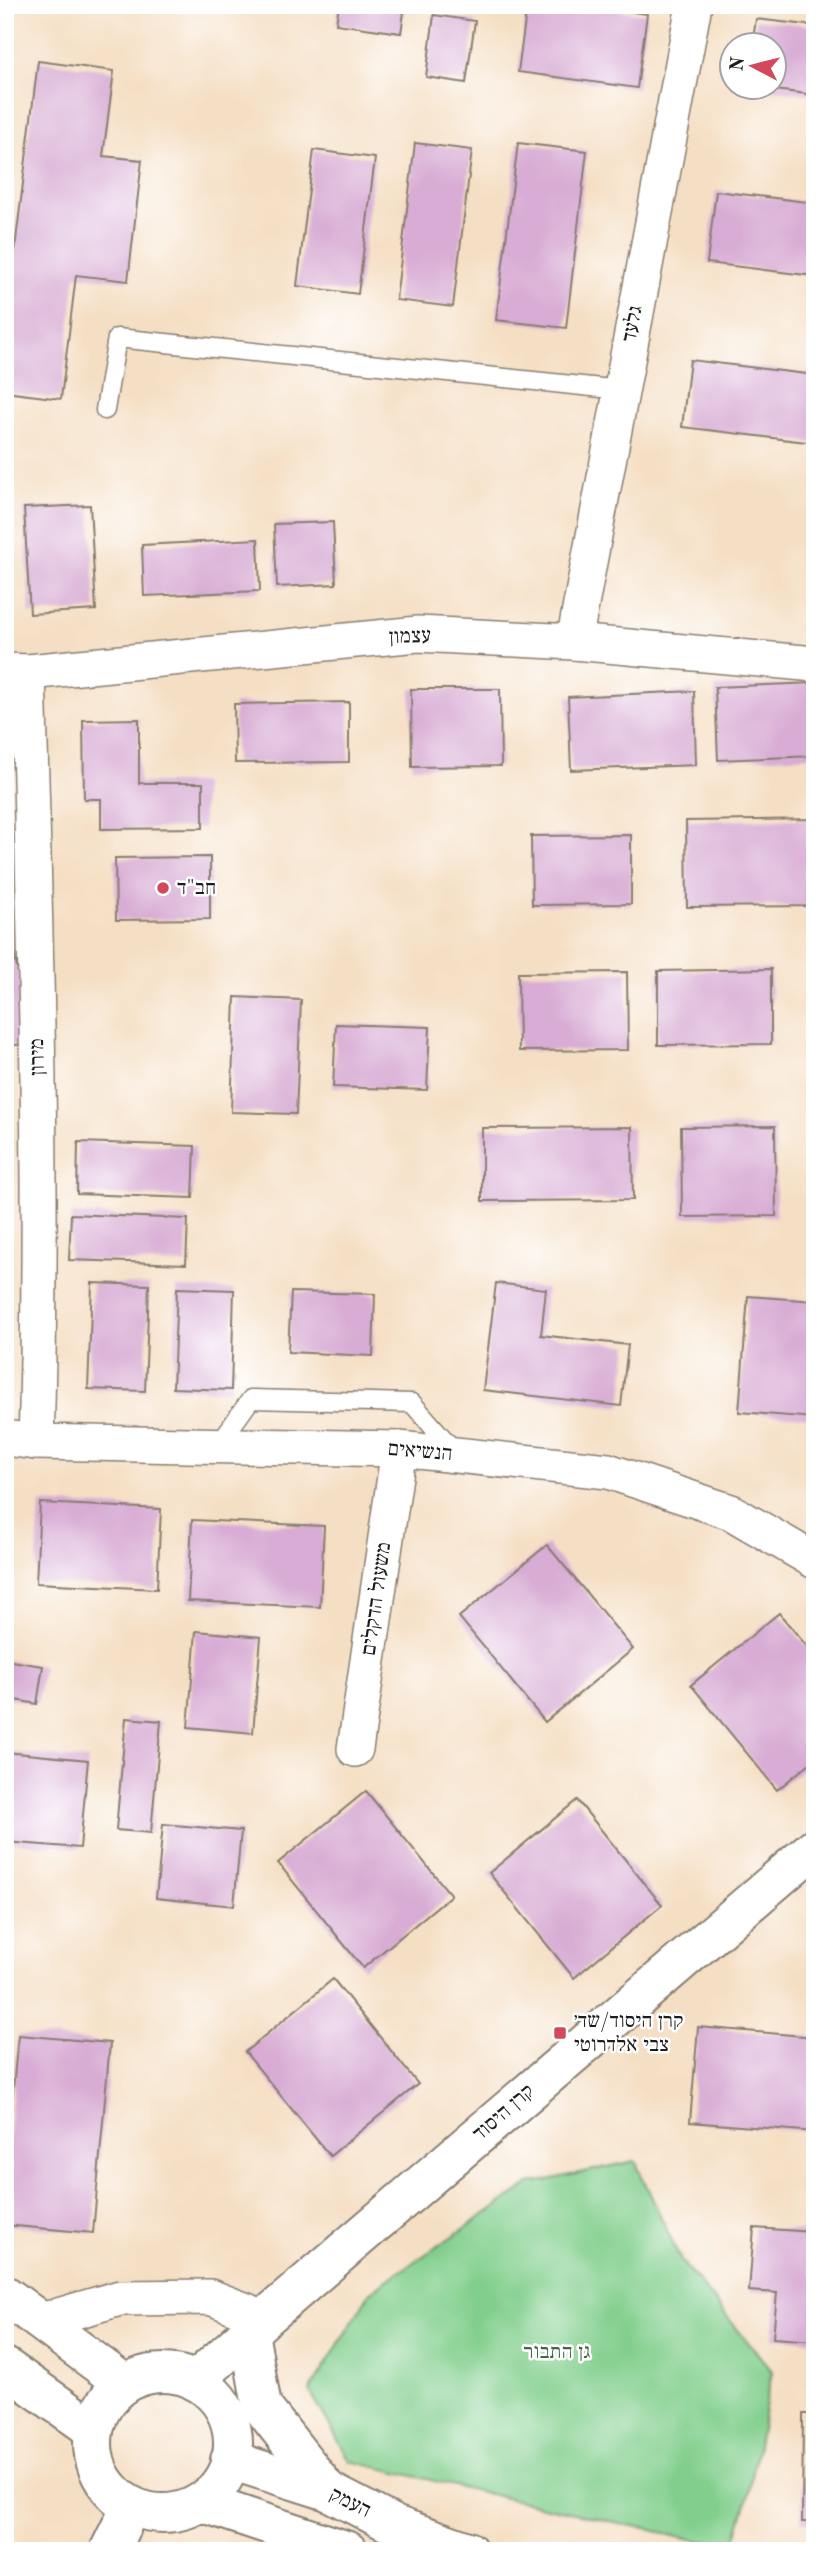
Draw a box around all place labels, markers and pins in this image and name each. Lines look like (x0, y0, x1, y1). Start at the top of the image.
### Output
place label: חב"ד (177, 878, 216, 899)
marker: חב"ד (155, 880, 171, 896)
place label: קרן היסוד/שד׳ צבי אלדרוטי (574, 2011, 684, 2056)
marker: קרן היסוד/שד׳ צבי אלדרוטי (552, 2025, 568, 2041)

